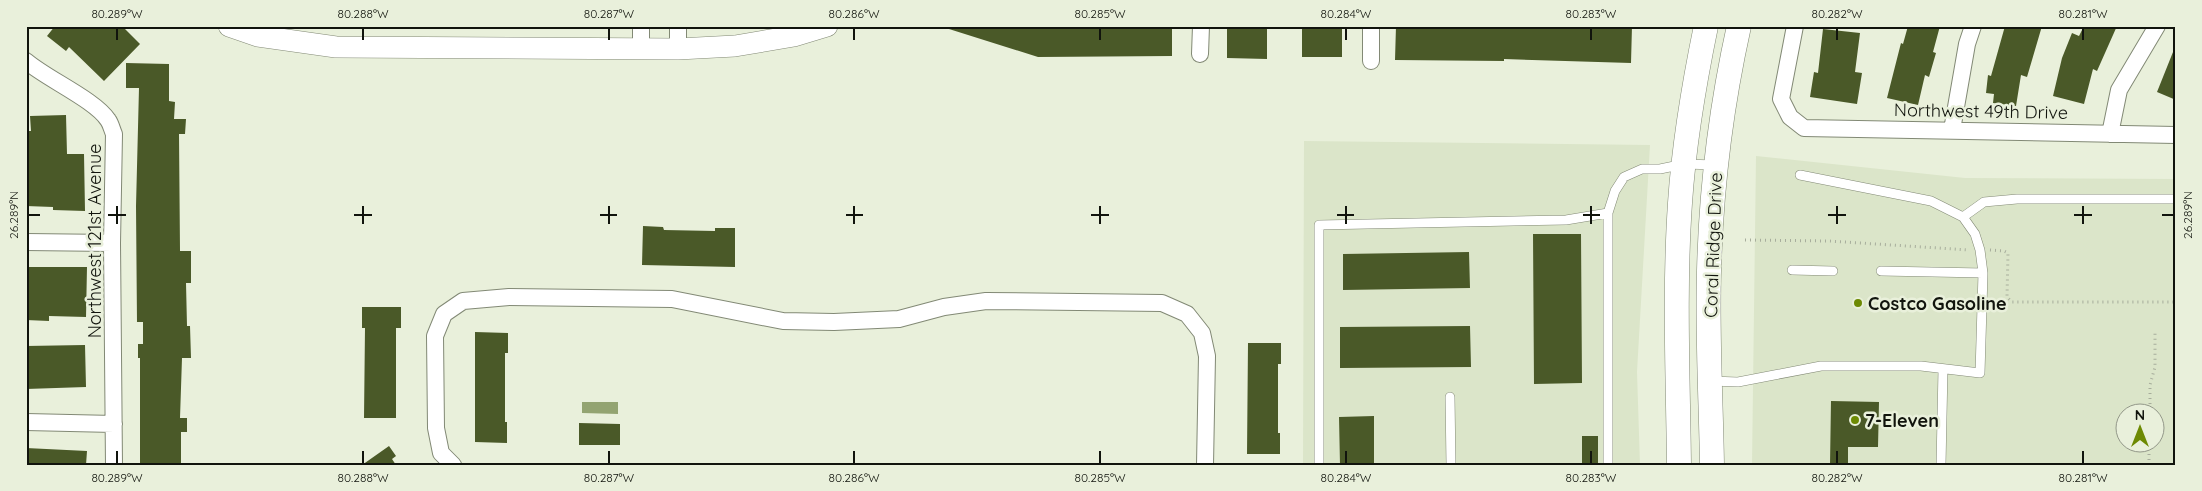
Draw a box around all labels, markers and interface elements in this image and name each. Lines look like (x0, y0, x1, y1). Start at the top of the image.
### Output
text: 80.289°W (91, 6, 143, 21)
text: 80.288°W (338, 6, 389, 21)
text: 80.287°W (584, 6, 635, 21)
text: 80.286°W (829, 6, 880, 21)
text: 80.285°W (1074, 6, 1126, 21)
text: 80.284°W (1321, 6, 1372, 21)
text: 80.283°W (1566, 6, 1617, 21)
text: 80.282°W (1811, 6, 1863, 21)
text: 80.281°W (2059, 6, 2108, 21)
street label: Northwest 49th Drive (1894, 98, 2068, 124)
street label: Northwest 121st Avenue (83, 144, 106, 338)
street label: Coral Ridge Drive (1699, 172, 1727, 318)
text: 26.289°N (6, 191, 21, 239)
text: 26.289°N (2180, 191, 2195, 239)
place label: Costco Gasoline (1868, 292, 2007, 315)
marker: Costco Gasoline (1852, 297, 1864, 309)
north arrow (2114, 404, 2164, 454)
text: N (2135, 406, 2145, 424)
place label: 7-Eleven (1865, 409, 1939, 432)
marker: 7-Eleven (1849, 414, 1861, 426)
text: 80.289°W (91, 470, 143, 485)
text: 80.288°W (338, 470, 389, 485)
text: 80.287°W (584, 470, 635, 485)
text: 80.286°W (829, 470, 880, 485)
text: 80.285°W (1074, 470, 1126, 485)
text: 80.284°W (1321, 470, 1372, 485)
text: 80.283°W (1566, 470, 1617, 485)
text: 80.282°W (1811, 470, 1863, 485)
text: 80.281°W (2059, 470, 2108, 485)

